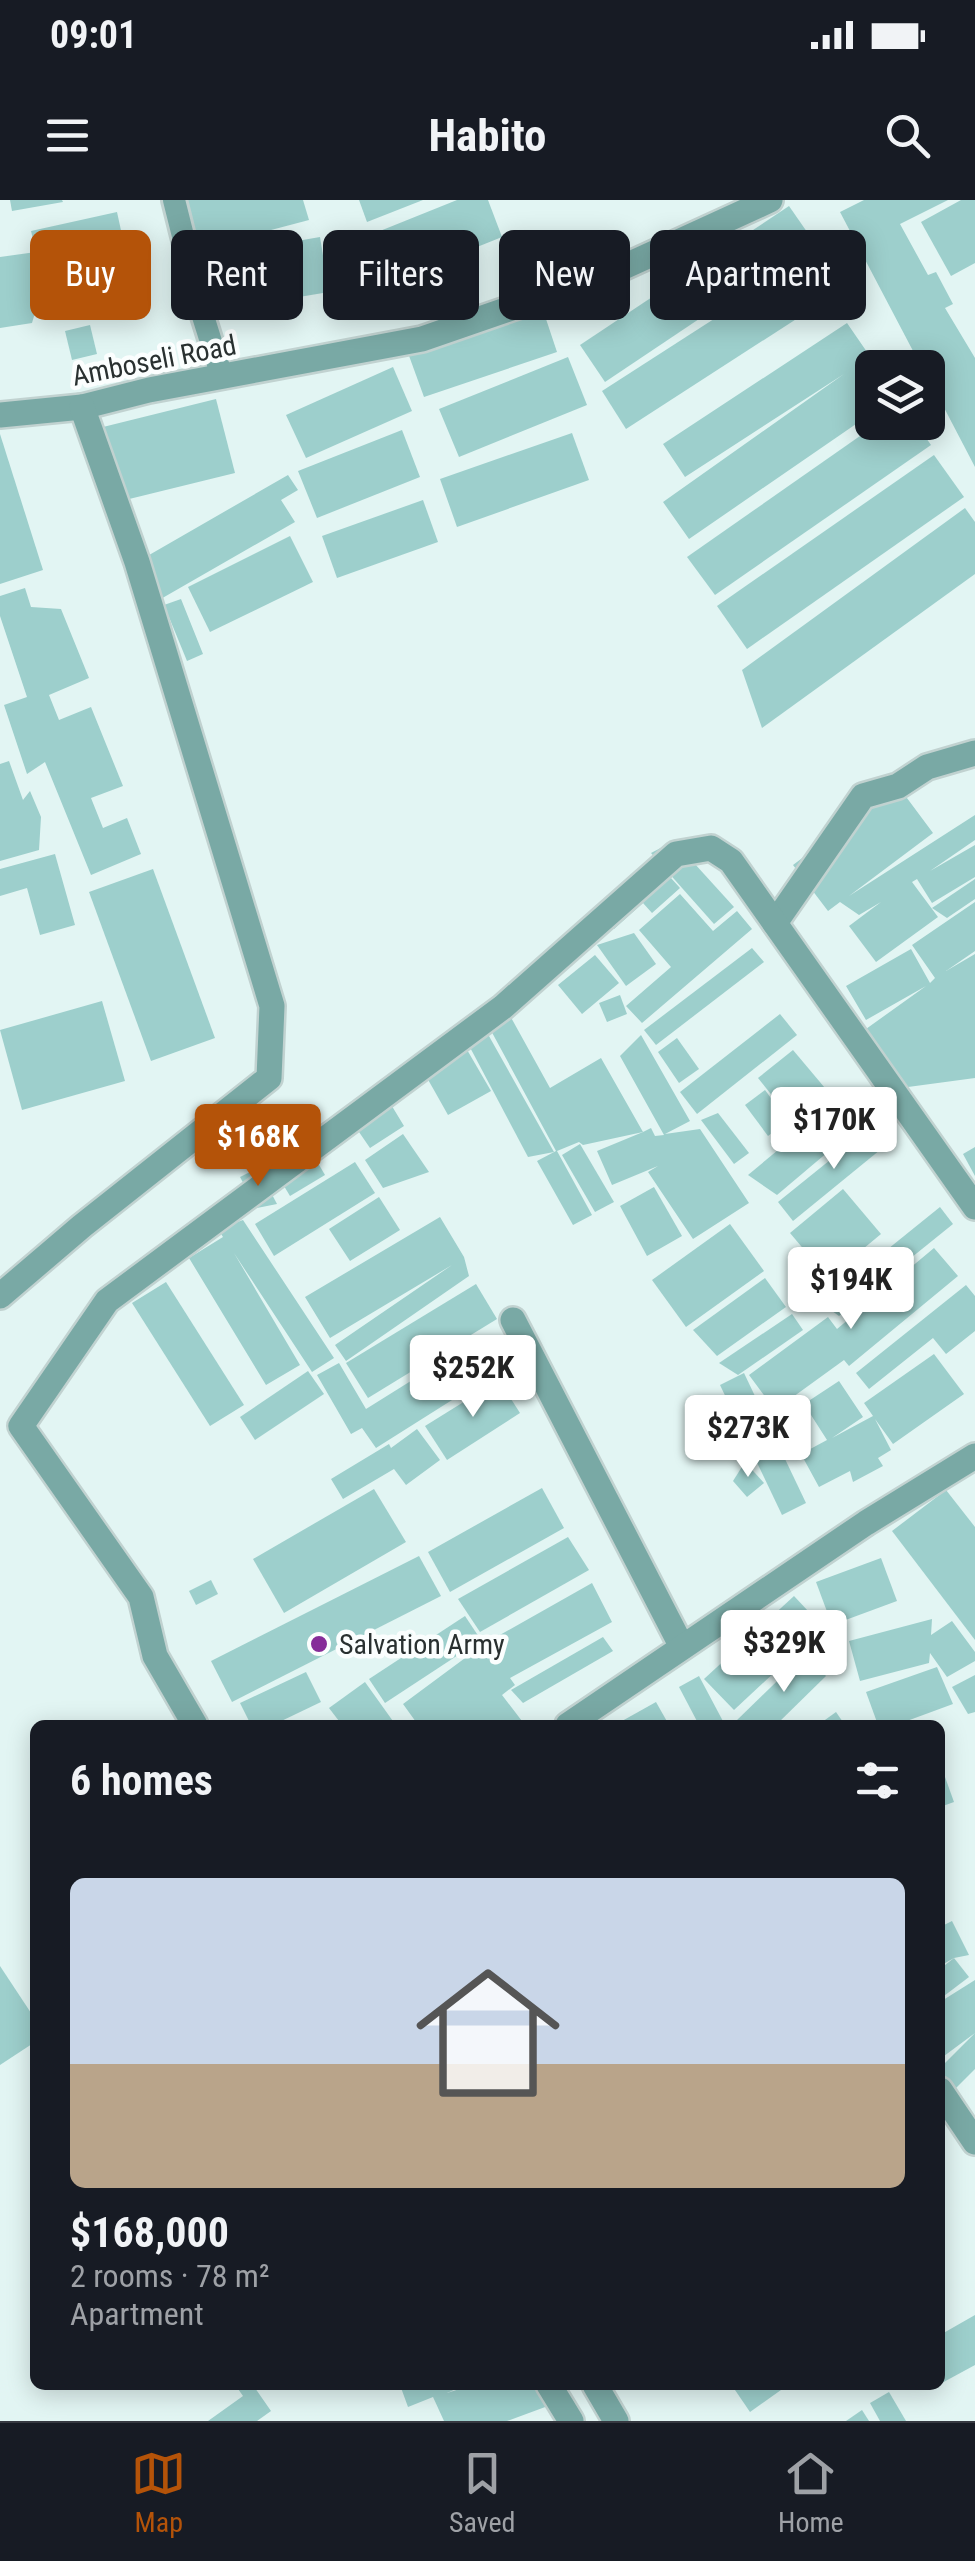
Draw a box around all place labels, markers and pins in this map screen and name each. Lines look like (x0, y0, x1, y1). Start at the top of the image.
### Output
pin: $170K (764, 1087, 904, 1172)
pin: $168K (188, 1104, 328, 1189)
pin: $194K (781, 1247, 921, 1332)
pin: $252K (403, 1335, 543, 1420)
pin: $273K (678, 1395, 818, 1480)
pin: $329K (714, 1610, 854, 1695)
place label: Salvation Army (339, 1628, 505, 1661)
marker: Salvation Army (308, 1633, 330, 1655)

